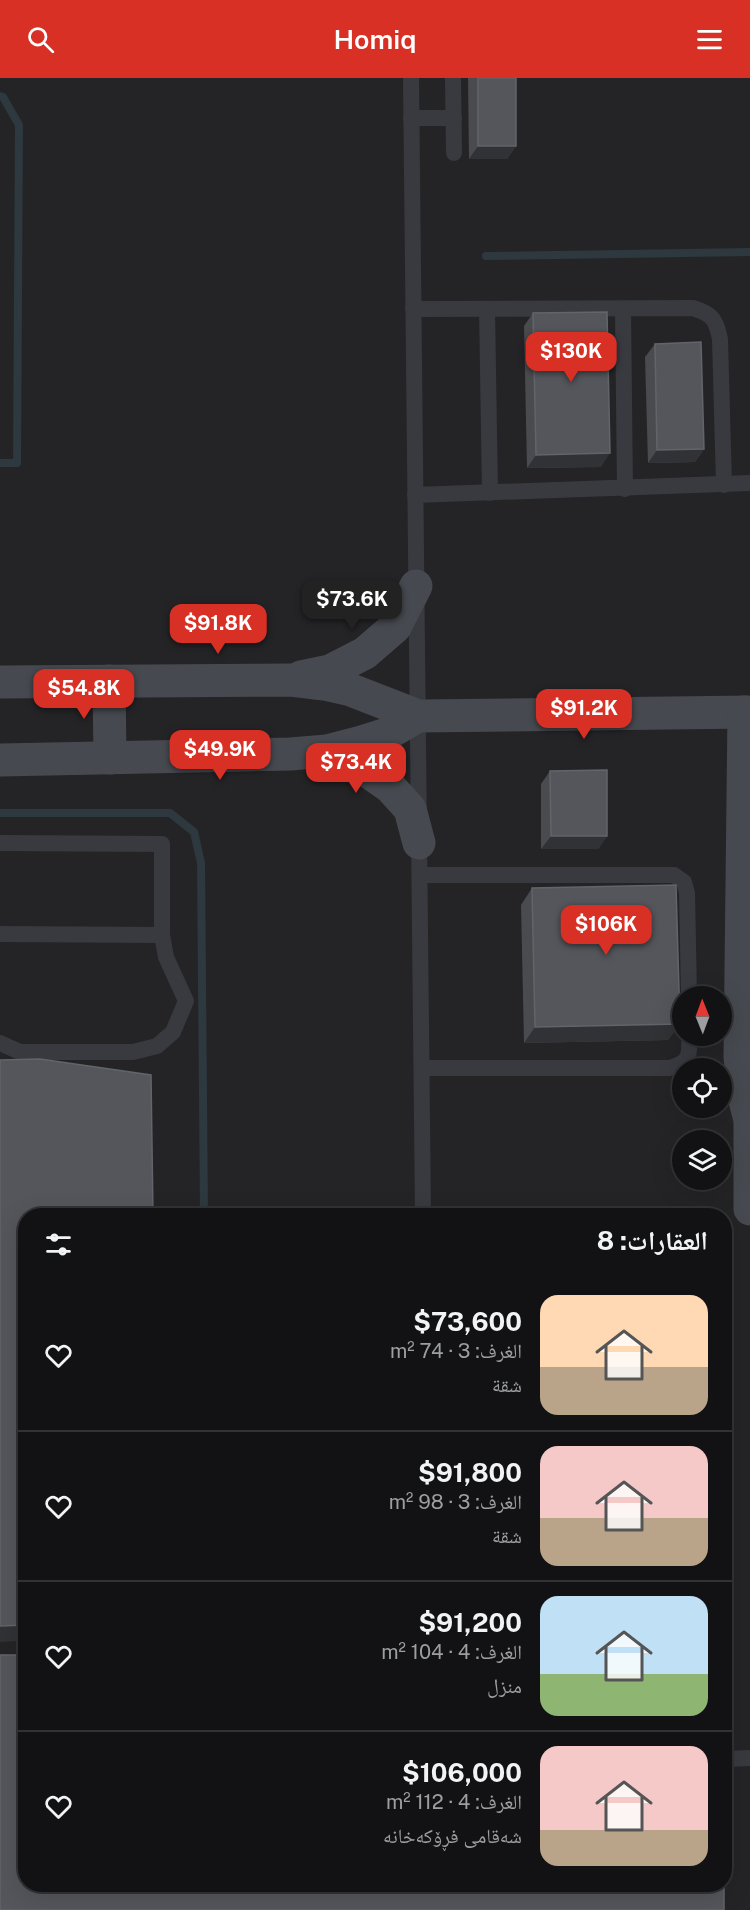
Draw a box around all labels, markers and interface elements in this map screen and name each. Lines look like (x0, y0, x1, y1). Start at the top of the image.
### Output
icon: search (24, 23, 57, 56)
text: Homiq (334, 23, 416, 55)
icon: menu (693, 23, 726, 56)
pin: $130K (529, 332, 613, 383)
text: $130K (540, 339, 602, 363)
pin: $73.6K (303, 580, 401, 631)
text: $73.6K (316, 587, 388, 611)
pin: $91.8K (169, 604, 267, 655)
text: $91.8K (184, 611, 252, 635)
pin: $54.8K (35, 669, 133, 720)
text: $54.8K (47, 676, 121, 700)
pin: $91.2K (535, 689, 633, 740)
text: $91.2K (550, 696, 618, 720)
pin: $49.9K (171, 730, 269, 781)
text: $49.9K (184, 737, 256, 761)
pin: $73.4K (307, 743, 405, 794)
text: $73.4K (320, 750, 392, 774)
pin: $106K (564, 905, 648, 956)
text: $106K (575, 912, 637, 936)
north arrow (672, 986, 732, 1046)
map controls (672, 986, 732, 1190)
button: locate (672, 1058, 732, 1118)
button: layers (672, 1130, 732, 1190)
text: العقارات: 8 (597, 1225, 708, 1256)
icon: filters (42, 1228, 75, 1261)
text: $73,600 (413, 1306, 522, 1337)
icon: home (588, 1319, 660, 1391)
icon: heart (42, 1339, 75, 1372)
text: الغرف: 3 · 74 m² (390, 1339, 522, 1363)
text: شقة (492, 1373, 522, 1397)
text: $91,800 (418, 1457, 522, 1488)
icon: home (588, 1470, 660, 1542)
icon: heart (42, 1490, 75, 1523)
text: الغرف: 3 · 98 m² (389, 1490, 522, 1514)
text: شقة (492, 1524, 522, 1548)
text: $91,200 (418, 1607, 522, 1638)
icon: home (588, 1620, 660, 1692)
icon: heart (42, 1640, 75, 1673)
text: الغرف: 4 · 104 m² (381, 1640, 522, 1664)
text: منزل (487, 1674, 522, 1698)
text: $106,000 (402, 1757, 522, 1788)
icon: home (588, 1770, 660, 1842)
icon: heart (42, 1790, 75, 1823)
text: الغرف: 4 · 112 m² (386, 1790, 522, 1814)
text: شەقامی فڕۆکەخانە (383, 1824, 522, 1848)

